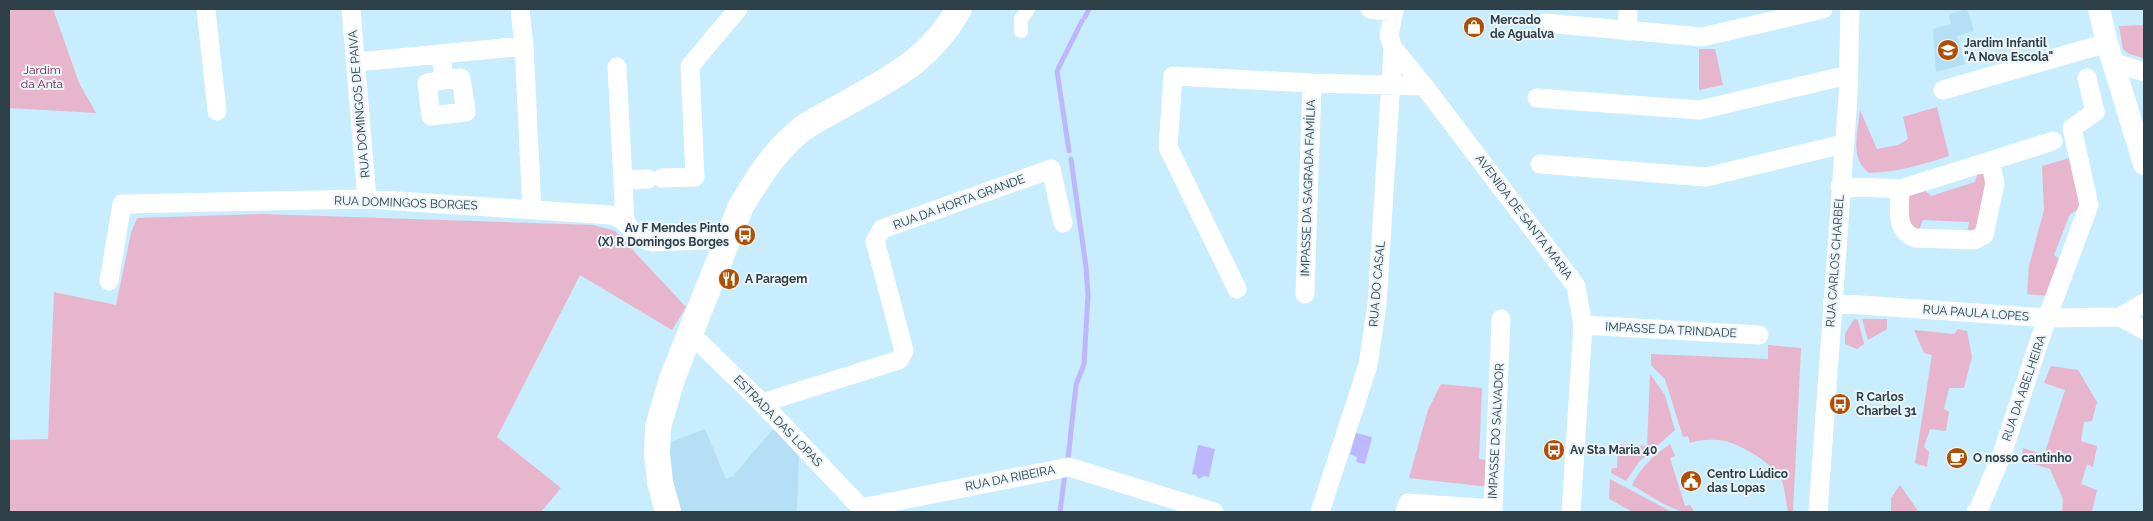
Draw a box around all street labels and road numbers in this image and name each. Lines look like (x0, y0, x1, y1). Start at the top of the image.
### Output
street label: RUA DOMINGOS DE PAIVA (346, 30, 372, 178)
street label: IMPASSE DA SAGRADA FAMÍLIA (1298, 99, 1318, 277)
street label: AVENIDA DE SANTA MARIA (1473, 152, 1575, 282)
street label: RUA DA HORTA GRANDE (891, 172, 1027, 232)
street label: RUA DOMINGOS BORGES (334, 193, 478, 213)
street label: RUA CARLOS CHARBEL (1823, 194, 1847, 328)
street label: RUA DO CASAL (1366, 240, 1388, 328)
street label: RUA PAULA LOPES (1922, 302, 2030, 324)
street label: IMPASSE DA TRINDADE (1605, 320, 1737, 340)
street label: RUA DA ABELHEIRA (1999, 333, 2049, 443)
street label: IMPASSE DO SALVADOR (1485, 363, 1507, 499)
street label: ESTRADA DAS LOPAS (731, 373, 825, 469)
street label: RUA DA RIBEIRA (964, 462, 1056, 494)

